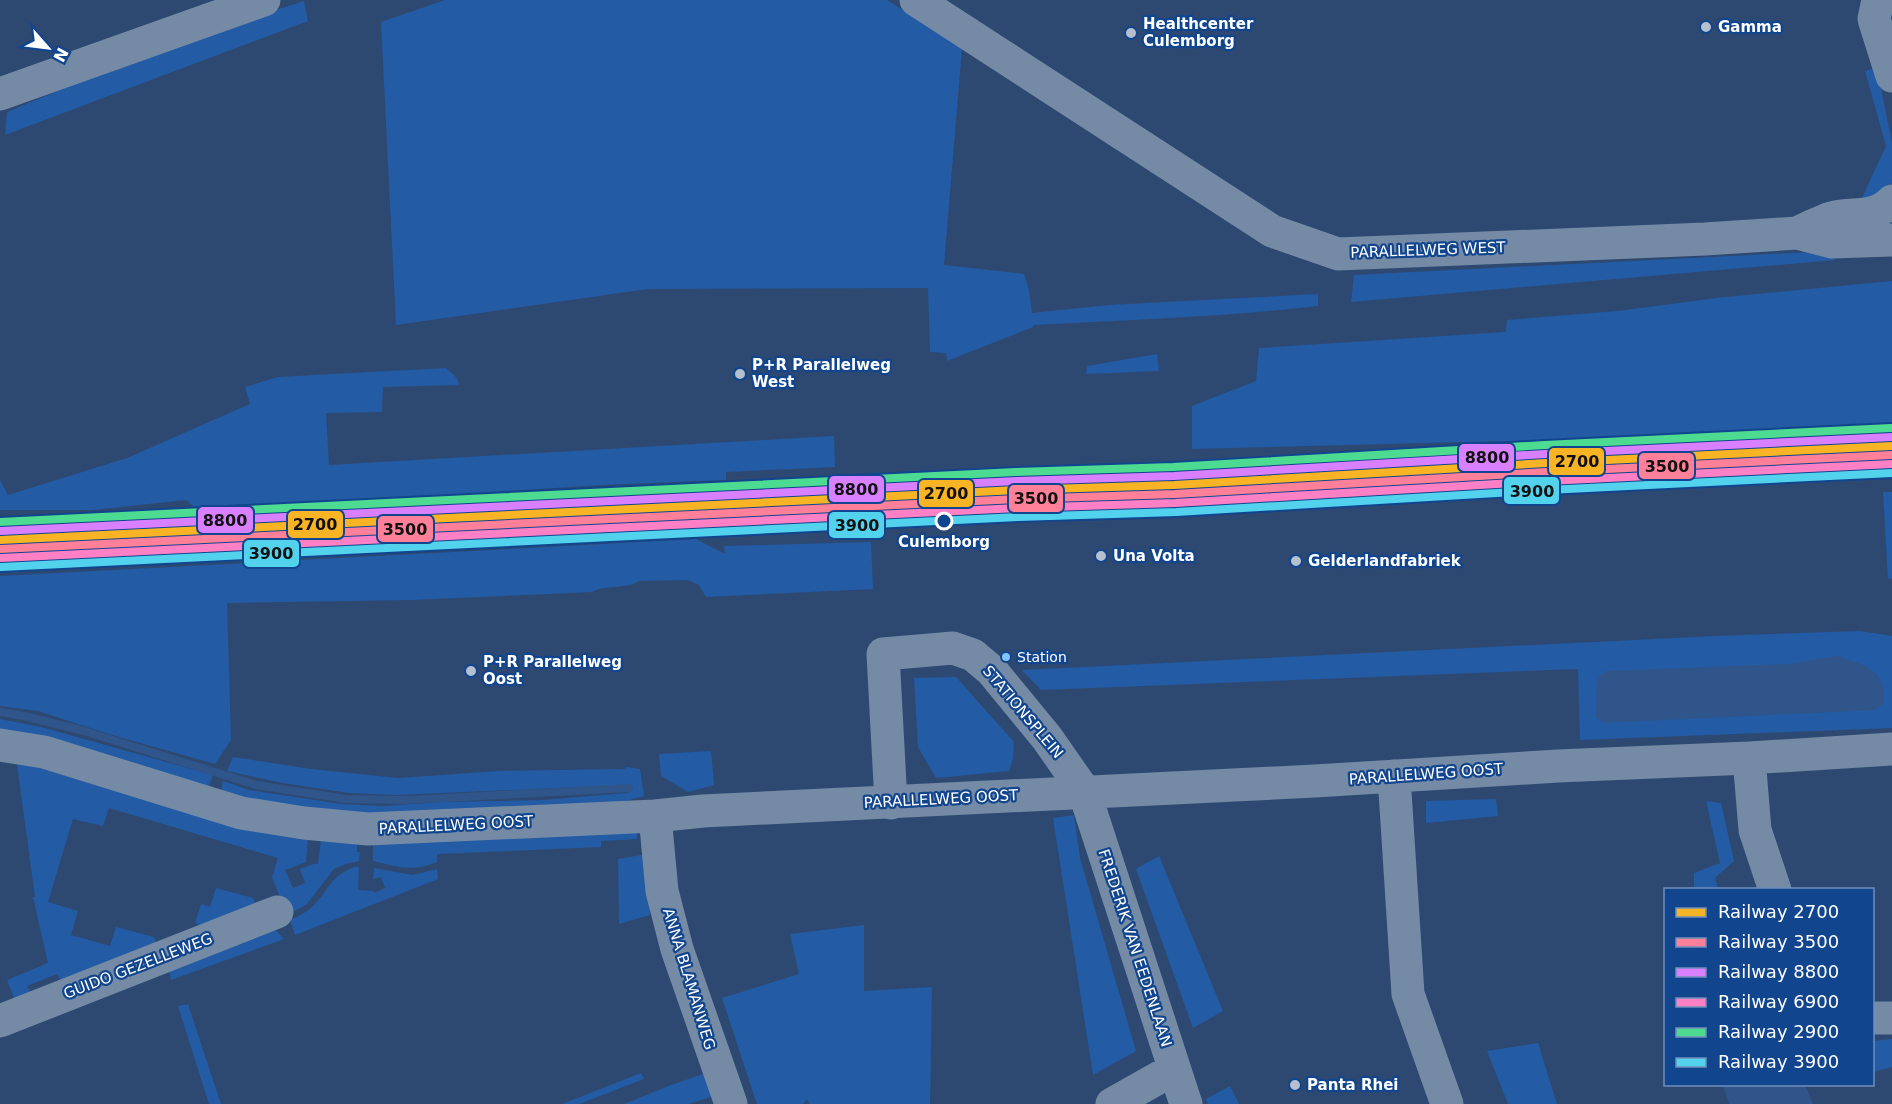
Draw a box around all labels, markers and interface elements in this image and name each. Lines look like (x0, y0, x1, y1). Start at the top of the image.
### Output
place label: Healthcenter Culemborg (1143, 15, 1254, 50)
north arrow (18, 18, 78, 78)
place label: Gamma (1718, 18, 1782, 36)
marker: Gamma (1699, 20, 1713, 34)
marker: Healthcenter Culemborg (1124, 26, 1138, 40)
text: N (49, 44, 72, 65)
street label: PARALLELWEG WEST (1350, 238, 1507, 262)
place label: P+R Parallelweg West (752, 356, 891, 391)
marker: P+R Parallelweg West (733, 367, 747, 381)
line badge: 8800 (1458, 443, 1515, 472)
line badge: 2700 (1548, 447, 1605, 476)
text: 8800 (1465, 448, 1509, 467)
text: 2700 (1555, 452, 1599, 471)
line badge: 3500 (1638, 452, 1695, 480)
text: 3500 (1645, 457, 1689, 476)
line badge: 8800 (828, 475, 885, 503)
line badge: 3900 (1503, 476, 1560, 505)
line badge: 2700 (918, 479, 974, 508)
text: 8800 (834, 480, 878, 499)
text: 3900 (1510, 482, 1554, 501)
text: 2700 (924, 484, 968, 503)
line badge: 3500 (1008, 484, 1064, 513)
text: 3500 (1014, 489, 1058, 508)
line badge: 8800 (197, 506, 254, 534)
line badge: 2700 (287, 510, 344, 539)
text: 8800 (203, 511, 247, 530)
line badge: 3900 (828, 511, 885, 539)
marker: Culemborg (935, 512, 953, 530)
text: 2700 (293, 515, 337, 534)
line badge: 3500 (377, 515, 434, 543)
text: 3900 (835, 516, 879, 535)
text: 3500 (383, 520, 427, 539)
place label: Culemborg (898, 533, 990, 551)
line badge: 3900 (243, 539, 300, 568)
text: 3900 (249, 544, 293, 563)
place label: Una Volta (1113, 547, 1195, 565)
marker: Una Volta (1094, 549, 1108, 563)
place label: Gelderlandfabriek (1308, 552, 1462, 570)
marker: Gelderlandfabriek (1289, 554, 1303, 568)
place label: Station (1017, 649, 1067, 665)
marker: Station (1000, 651, 1012, 663)
place label: P+R Parallelweg Oost (483, 653, 622, 688)
street label: STATIONSPLEIN (979, 662, 1067, 762)
marker: P+R Parallelweg Oost (464, 664, 478, 678)
street label: PARALLELWEG OOST (1348, 760, 1505, 788)
street label: PARALLELWEG OOST (863, 786, 1019, 812)
street label: PARALLELWEG OOST (378, 812, 534, 838)
street label: FREDERIK VAN EEDENLAAN (1095, 847, 1175, 1049)
legend (1664, 888, 1874, 1086)
text: Railway 2700 (1718, 901, 1839, 922)
street label: ANNA BLAMANWEG (659, 906, 719, 1052)
street label: GUIDO GEZELLEWEG (61, 929, 215, 1003)
text: Railway 3500 (1718, 931, 1839, 952)
text: Railway 8800 (1718, 961, 1839, 982)
text: Railway 6900 (1718, 991, 1839, 1012)
text: Railway 2900 (1718, 1021, 1839, 1042)
text: Railway 3900 (1718, 1051, 1839, 1072)
place label: Panta Rhei (1307, 1076, 1398, 1094)
marker: Panta Rhei (1288, 1078, 1302, 1092)

